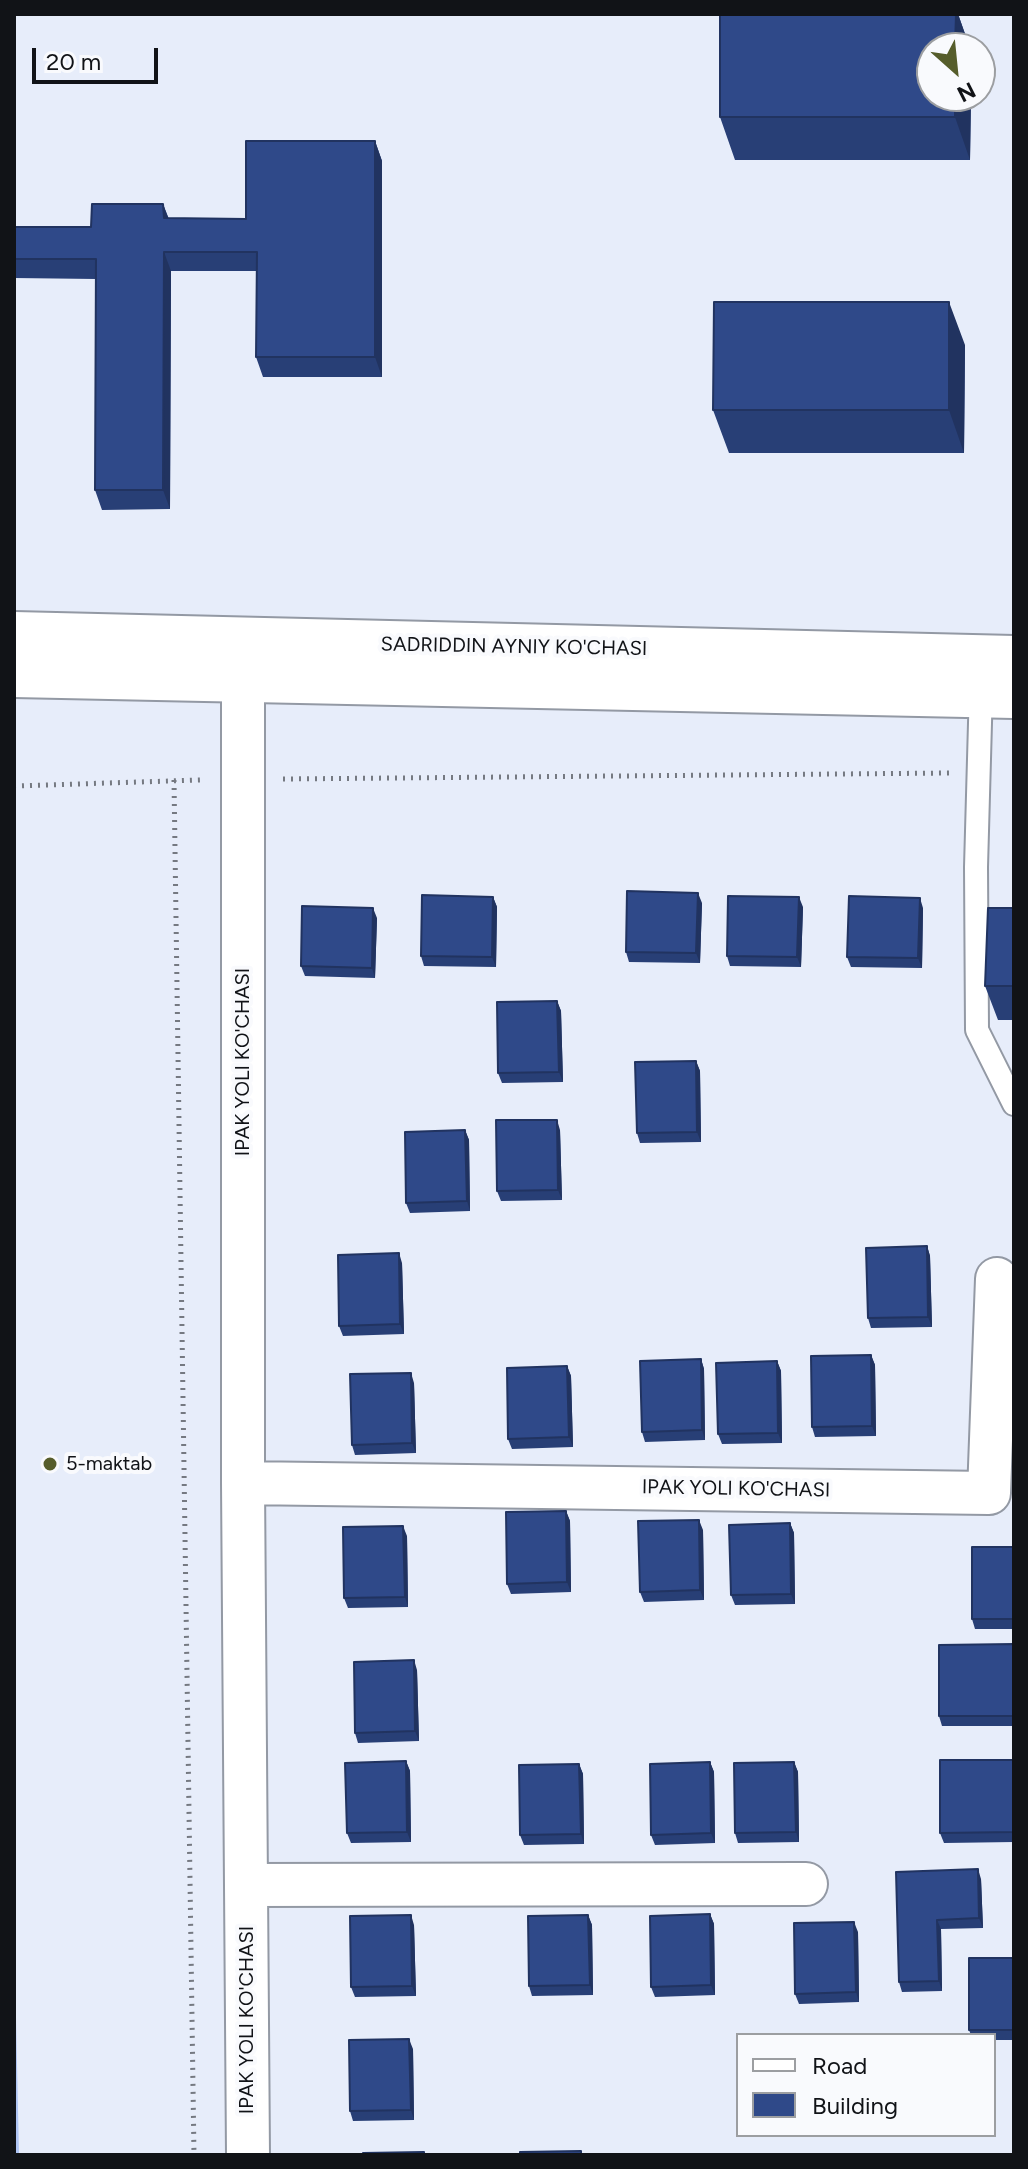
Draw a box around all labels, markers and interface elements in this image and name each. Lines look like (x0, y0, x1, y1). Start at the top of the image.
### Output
scale bar (36, 32, 162, 82)
north arrow (916, 32, 996, 112)
text: 20 m (46, 47, 101, 76)
text: N (953, 76, 980, 108)
street label: SADRIDDIN AYNIY KO'CHASI (381, 633, 647, 661)
street label: IPAK YOLI KO'CHASI (231, 968, 255, 1156)
place label: 5-maktab (66, 1452, 152, 1476)
marker: 5-maktab (41, 1455, 59, 1473)
street label: IPAK YOLI KO'CHASI (642, 1475, 830, 1503)
street label: IPAK YOLI KO'CHASI (235, 1926, 259, 2114)
legend (736, 2033, 996, 2137)
text: Road (812, 2051, 867, 2080)
text: Building (812, 2091, 898, 2120)

